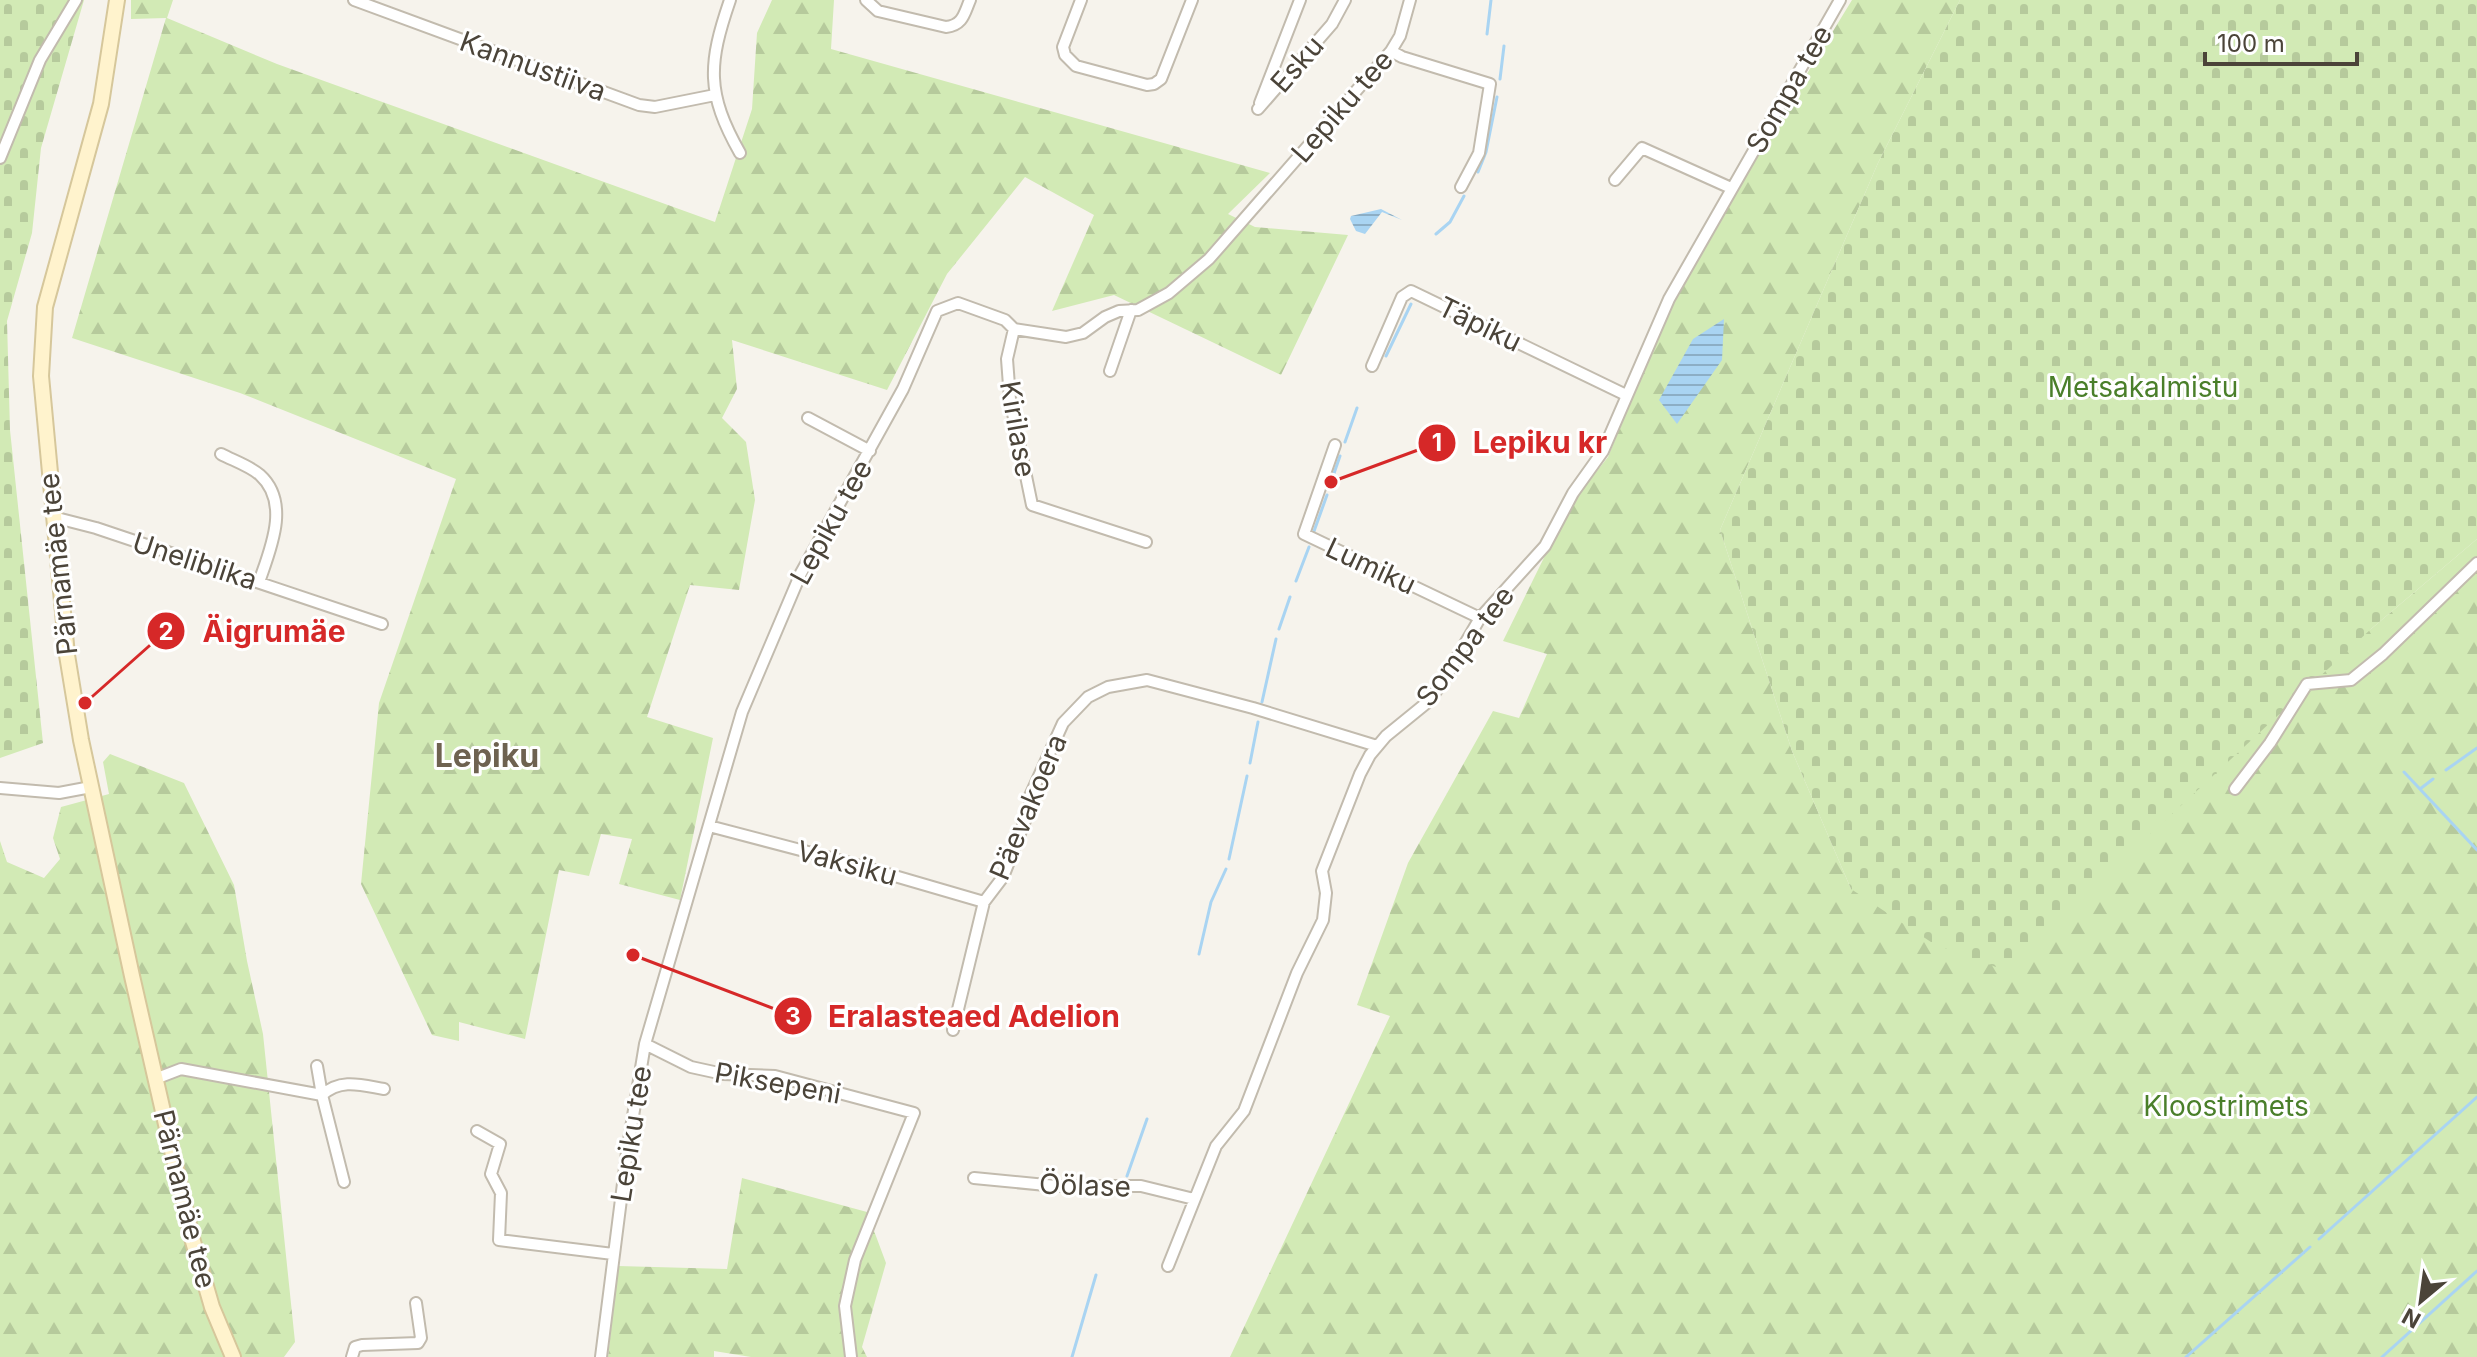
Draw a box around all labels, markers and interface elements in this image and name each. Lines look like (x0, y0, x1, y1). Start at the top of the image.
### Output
scale bar (2205, 16, 2357, 66)
street label: Sompa tee (1739, 19, 1839, 159)
street label: Kannustiiva (455, 24, 611, 108)
street label: Esku (1263, 29, 1331, 99)
text: 100 m (2217, 29, 2285, 58)
street label: Lepiku tee (1284, 43, 1400, 169)
street label: Täpiku (1433, 289, 1527, 359)
park label: Metsakalmistu (2048, 370, 2238, 404)
street label: Kirilase (993, 378, 1043, 480)
callout: Lepiku kr (1417, 416, 1623, 470)
text: Lepiku kr (1473, 424, 1607, 460)
text: 1 (1432, 428, 1442, 457)
street label: Lepiku tee (783, 454, 879, 590)
street label: Pärnamäe tee (32, 471, 84, 657)
street label: Uneliblika (128, 525, 262, 597)
street label: Lumiku (1320, 530, 1422, 602)
street label: Sompa tee (1409, 579, 1521, 713)
callout: Äigrumäe (146, 604, 361, 658)
text: Äigrumäe (202, 613, 346, 649)
text: 2 (158, 617, 174, 646)
street label: Päevakoera (982, 729, 1074, 885)
district label: Lepiku (435, 736, 539, 775)
street label: Vaksiku (793, 833, 901, 893)
callout: Eralasteaed Adelion (773, 989, 1136, 1043)
text: Eralasteaed Adelion (828, 998, 1120, 1034)
text: 3 (785, 1002, 801, 1031)
street label: Piksepeni (712, 1055, 844, 1111)
street label: Lepiku tee (603, 1063, 659, 1205)
park label: Kloostrimets (2143, 1089, 2309, 1123)
street label: Pärnamäe tee (146, 1106, 224, 1292)
street label: Öölase (1039, 1166, 1131, 1204)
north arrow (2381, 1261, 2461, 1341)
text: N (2398, 1303, 2425, 1334)

